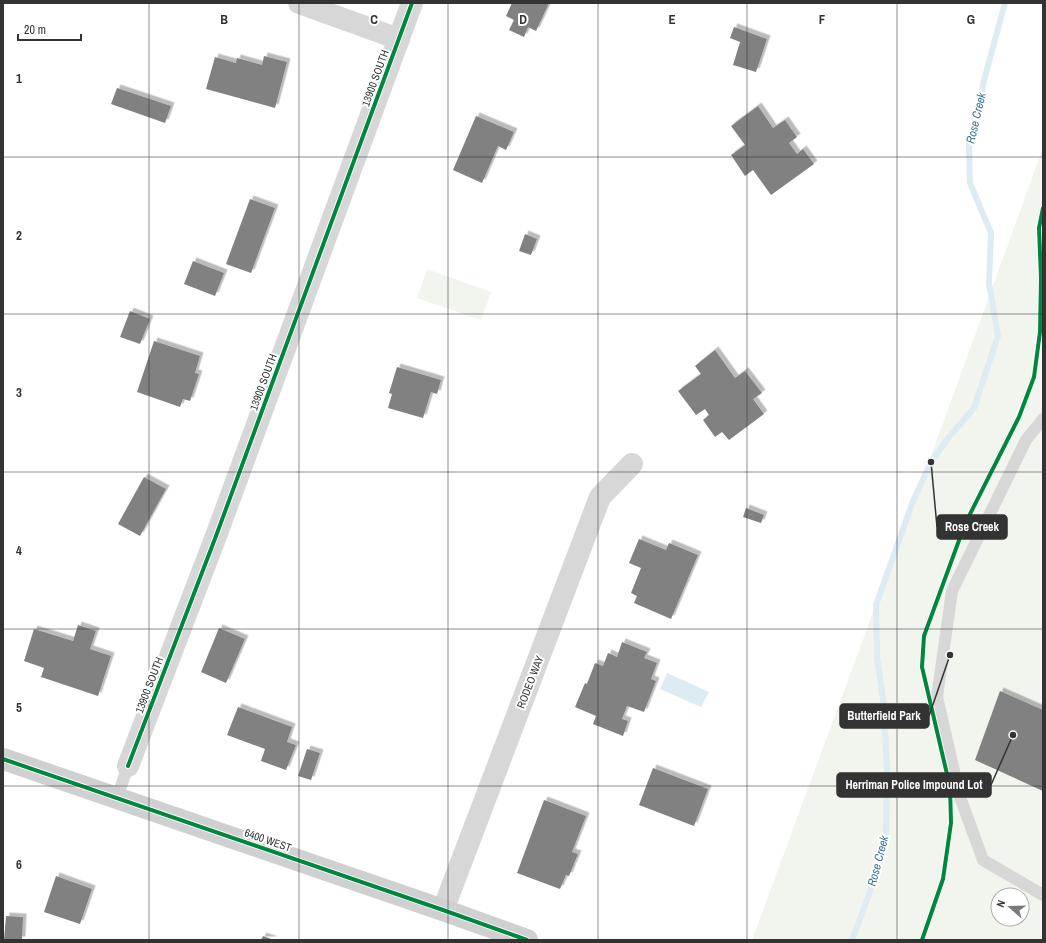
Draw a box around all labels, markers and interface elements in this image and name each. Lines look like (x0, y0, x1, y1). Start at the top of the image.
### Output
text: B (220, 11, 228, 28)
text: C (370, 11, 378, 28)
text: D (519, 11, 527, 28)
text: E (668, 11, 676, 28)
text: F (819, 11, 826, 28)
text: G (967, 11, 975, 28)
scale bar (18, 16, 81, 42)
text: 20 m (24, 22, 46, 38)
street label: 13900 SOUTH (358, 48, 392, 108)
text: 1 (16, 70, 22, 87)
water label: Rose Creek (962, 90, 990, 145)
text: 2 (16, 227, 22, 244)
street label: 13900 SOUTH (246, 352, 280, 412)
text: 3 (16, 384, 22, 401)
callout: Rose Creek (937, 515, 1007, 539)
text: Rose Creek (945, 519, 1000, 535)
text: 4 (16, 542, 22, 559)
street label: RODEO WAY (514, 654, 546, 710)
street label: 13900 SOUTH (132, 655, 166, 715)
text: 5 (16, 699, 22, 716)
callout: Butterfield Park (840, 704, 929, 728)
text: Butterfield Park (847, 708, 921, 724)
callout: Herriman Police Impound Lot (837, 773, 991, 797)
text: Herriman Police Impound Lot (845, 777, 983, 793)
street label: 6400 WEST (243, 825, 294, 855)
water label: Rose Creek (864, 833, 893, 888)
text: 6 (16, 856, 22, 873)
north arrow (990, 887, 1030, 927)
text: N (993, 898, 1008, 909)

